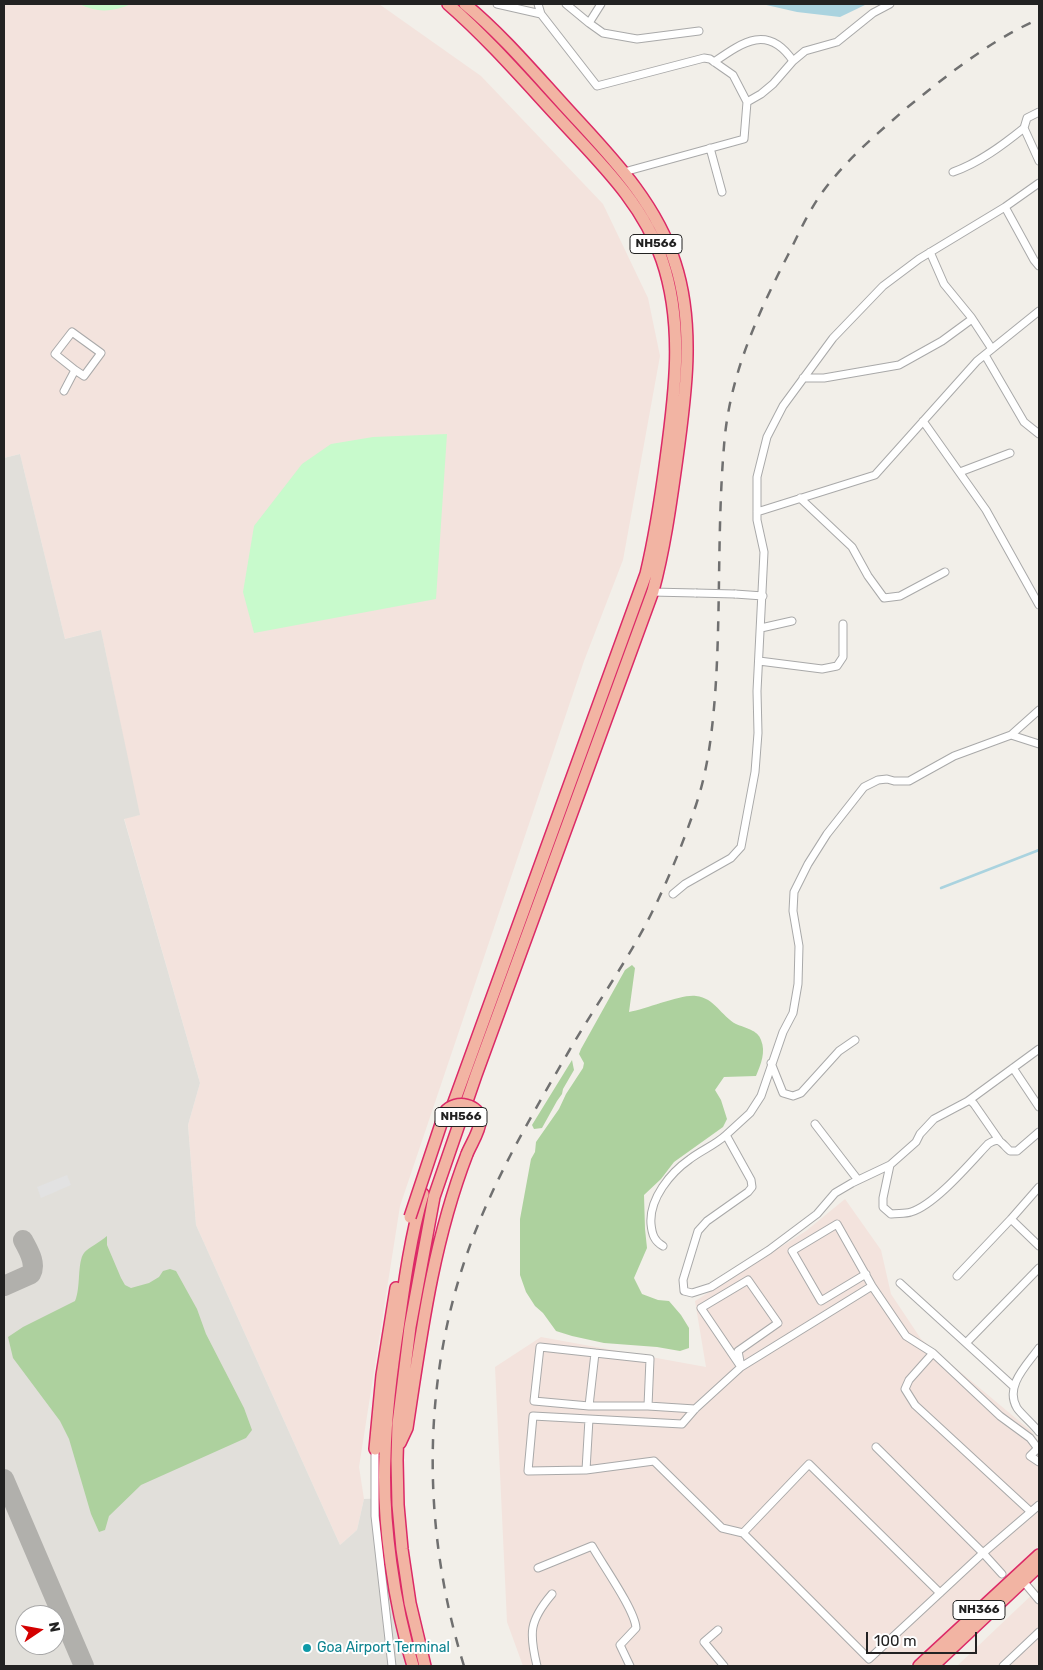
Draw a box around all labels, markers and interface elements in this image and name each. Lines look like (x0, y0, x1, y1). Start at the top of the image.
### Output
road number: NH566 (630, 234, 682, 253)
road number: NH566 (435, 1108, 487, 1126)
road number: NH366 (953, 1600, 1005, 1620)
north arrow (15, 1605, 65, 1655)
text: N (45, 1620, 64, 1634)
scale bar (868, 1622, 979, 1654)
text: 100 m (874, 1632, 916, 1650)
place label: Goa Airport Terminal (317, 1640, 450, 1656)
marker: Goa Airport Terminal (301, 1642, 313, 1654)

